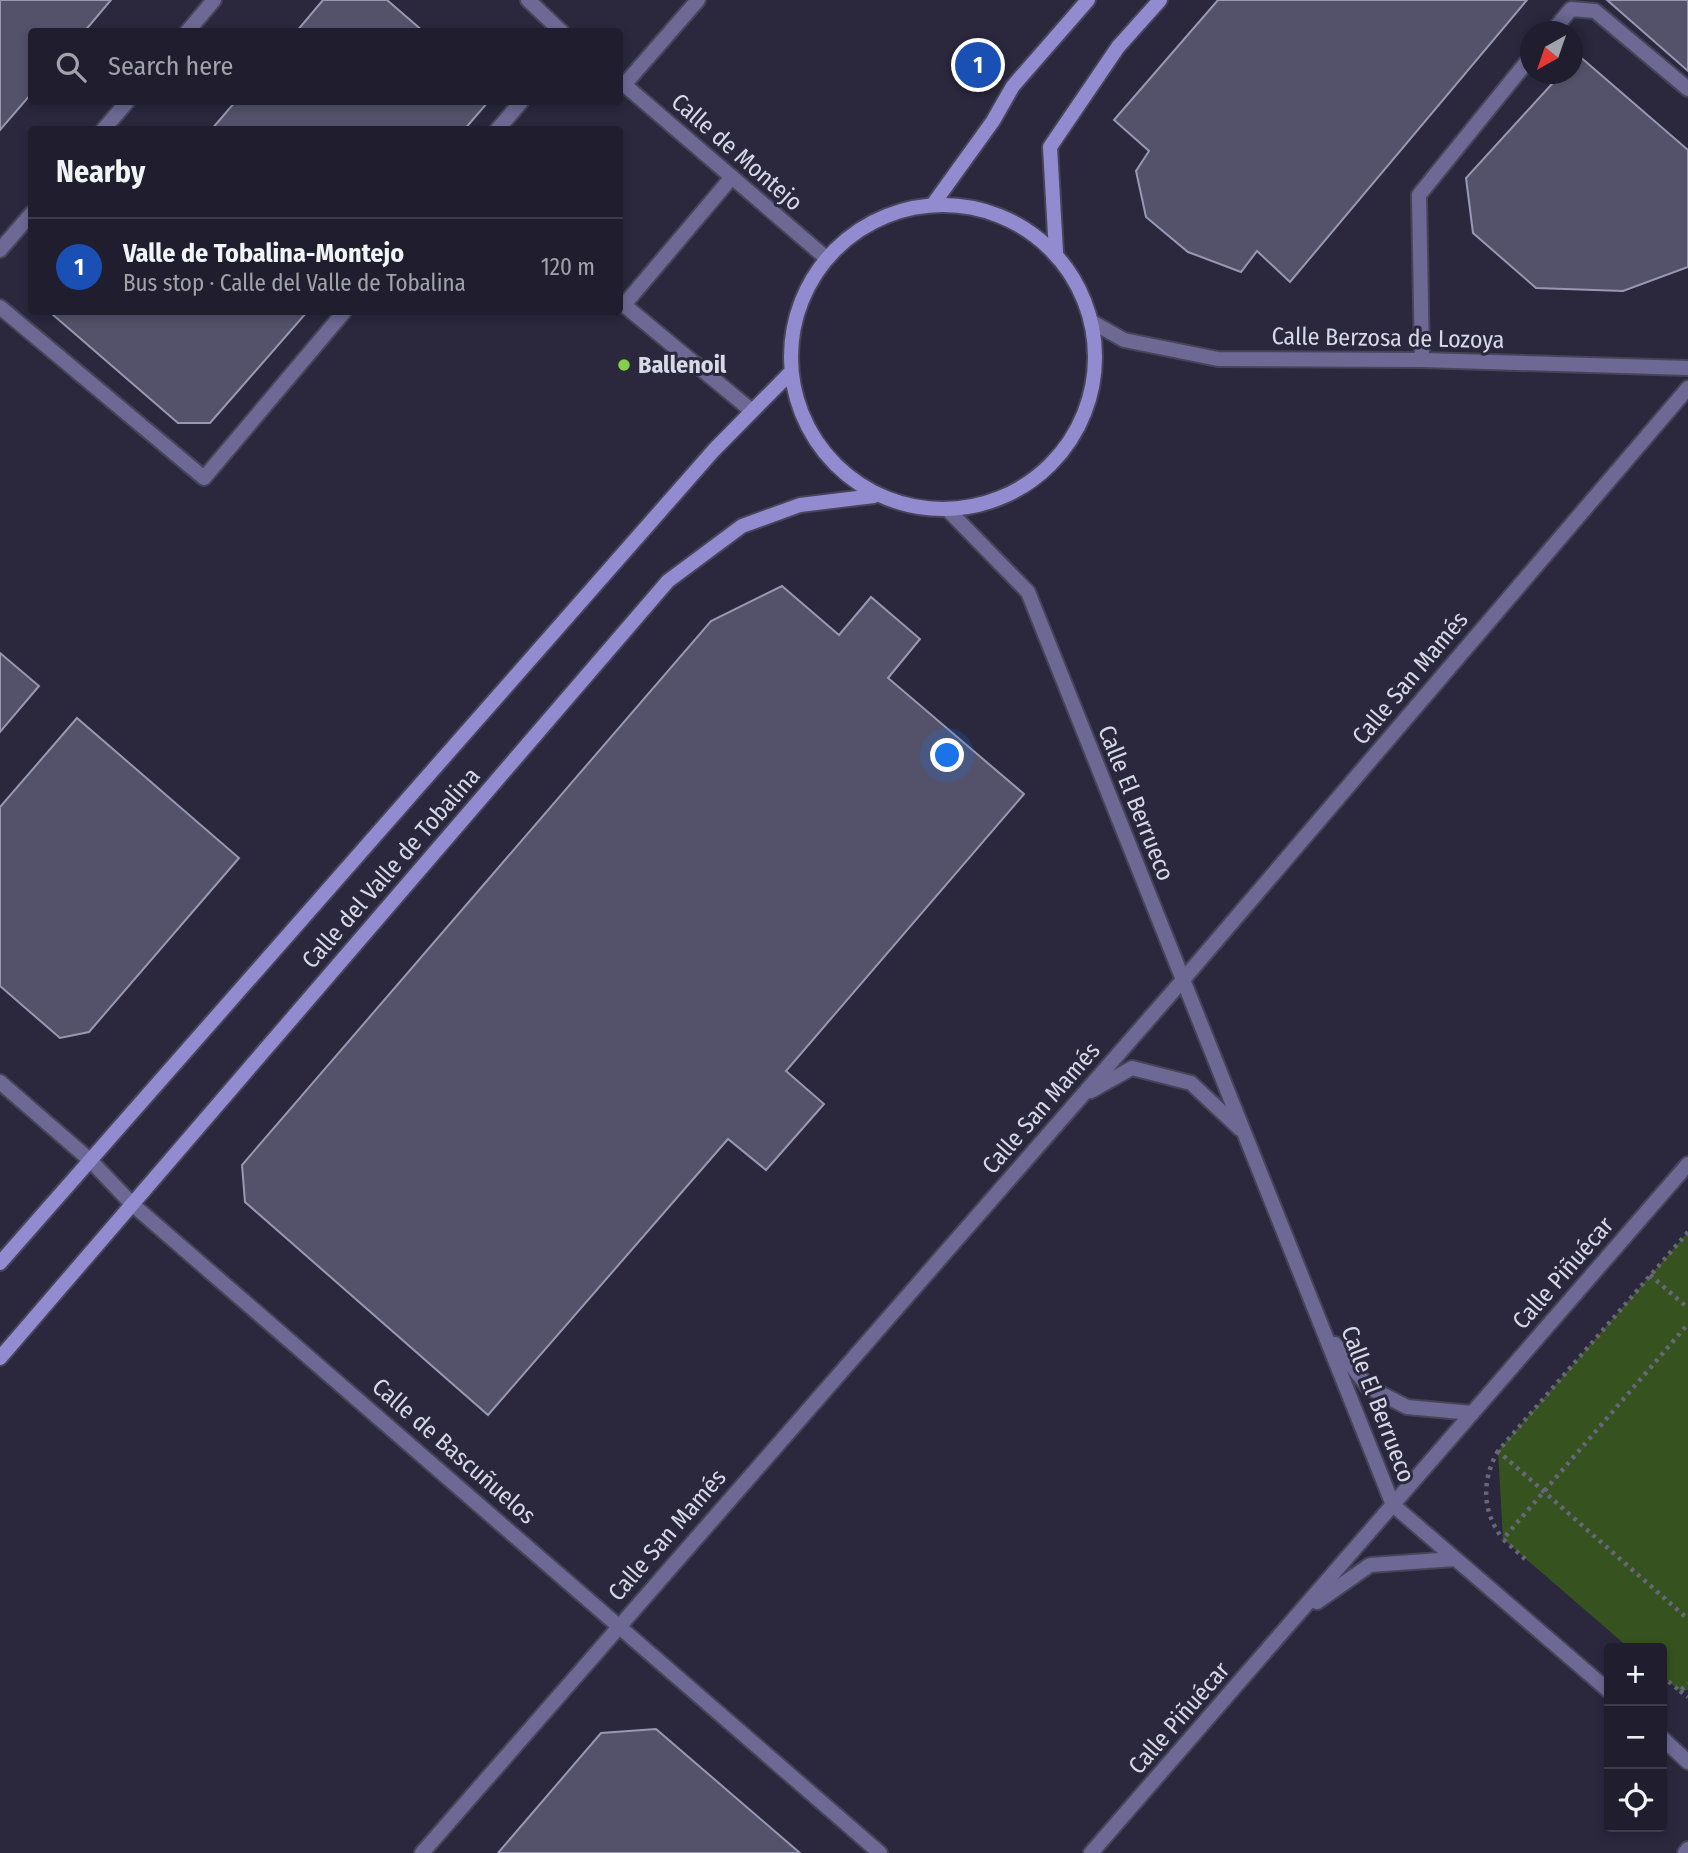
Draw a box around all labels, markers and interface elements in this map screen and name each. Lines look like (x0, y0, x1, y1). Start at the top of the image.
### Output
north arrow (1520, 21, 1583, 84)
search box (28, 28, 623, 105)
pin: 1 (955, 39, 1001, 91)
icon: search (52, 48, 90, 86)
text: Search here (108, 51, 233, 82)
street label: Calle de Montejo (666, 88, 808, 216)
text: Nearby (56, 154, 145, 190)
text: Valle de Tobalina-Montejo (123, 238, 404, 269)
text: 1 (74, 253, 84, 281)
text: 120 m (541, 253, 595, 281)
text: Bus stop · Calle del Valle de Tobalina (123, 269, 466, 297)
street label: Calle Berzosa de Lozoya (1271, 322, 1505, 354)
place label: Ballenoil (638, 351, 727, 379)
marker: Ballenoil (616, 357, 632, 373)
street label: Calle San Mamés (1346, 606, 1474, 750)
street label: Calle El Berrueco (1092, 721, 1180, 885)
your location (930, 738, 964, 772)
street label: Calle del Valle de Tobalina (296, 762, 486, 974)
street label: Calle San Mamés (976, 1037, 1106, 1179)
street label: Calle Piñuécar (1507, 1211, 1620, 1335)
street label: Calle El Berrueco (1335, 1322, 1421, 1486)
street label: Calle de Bascuñuelos (366, 1372, 542, 1530)
street label: Calle San Mamés (602, 1464, 732, 1606)
map controls (1604, 1643, 1667, 1832)
button: + (1604, 1643, 1667, 1706)
street label: Calle Piñuécar (1123, 1656, 1236, 1780)
button: − (1604, 1706, 1667, 1769)
button: locate (1604, 1769, 1667, 1832)

